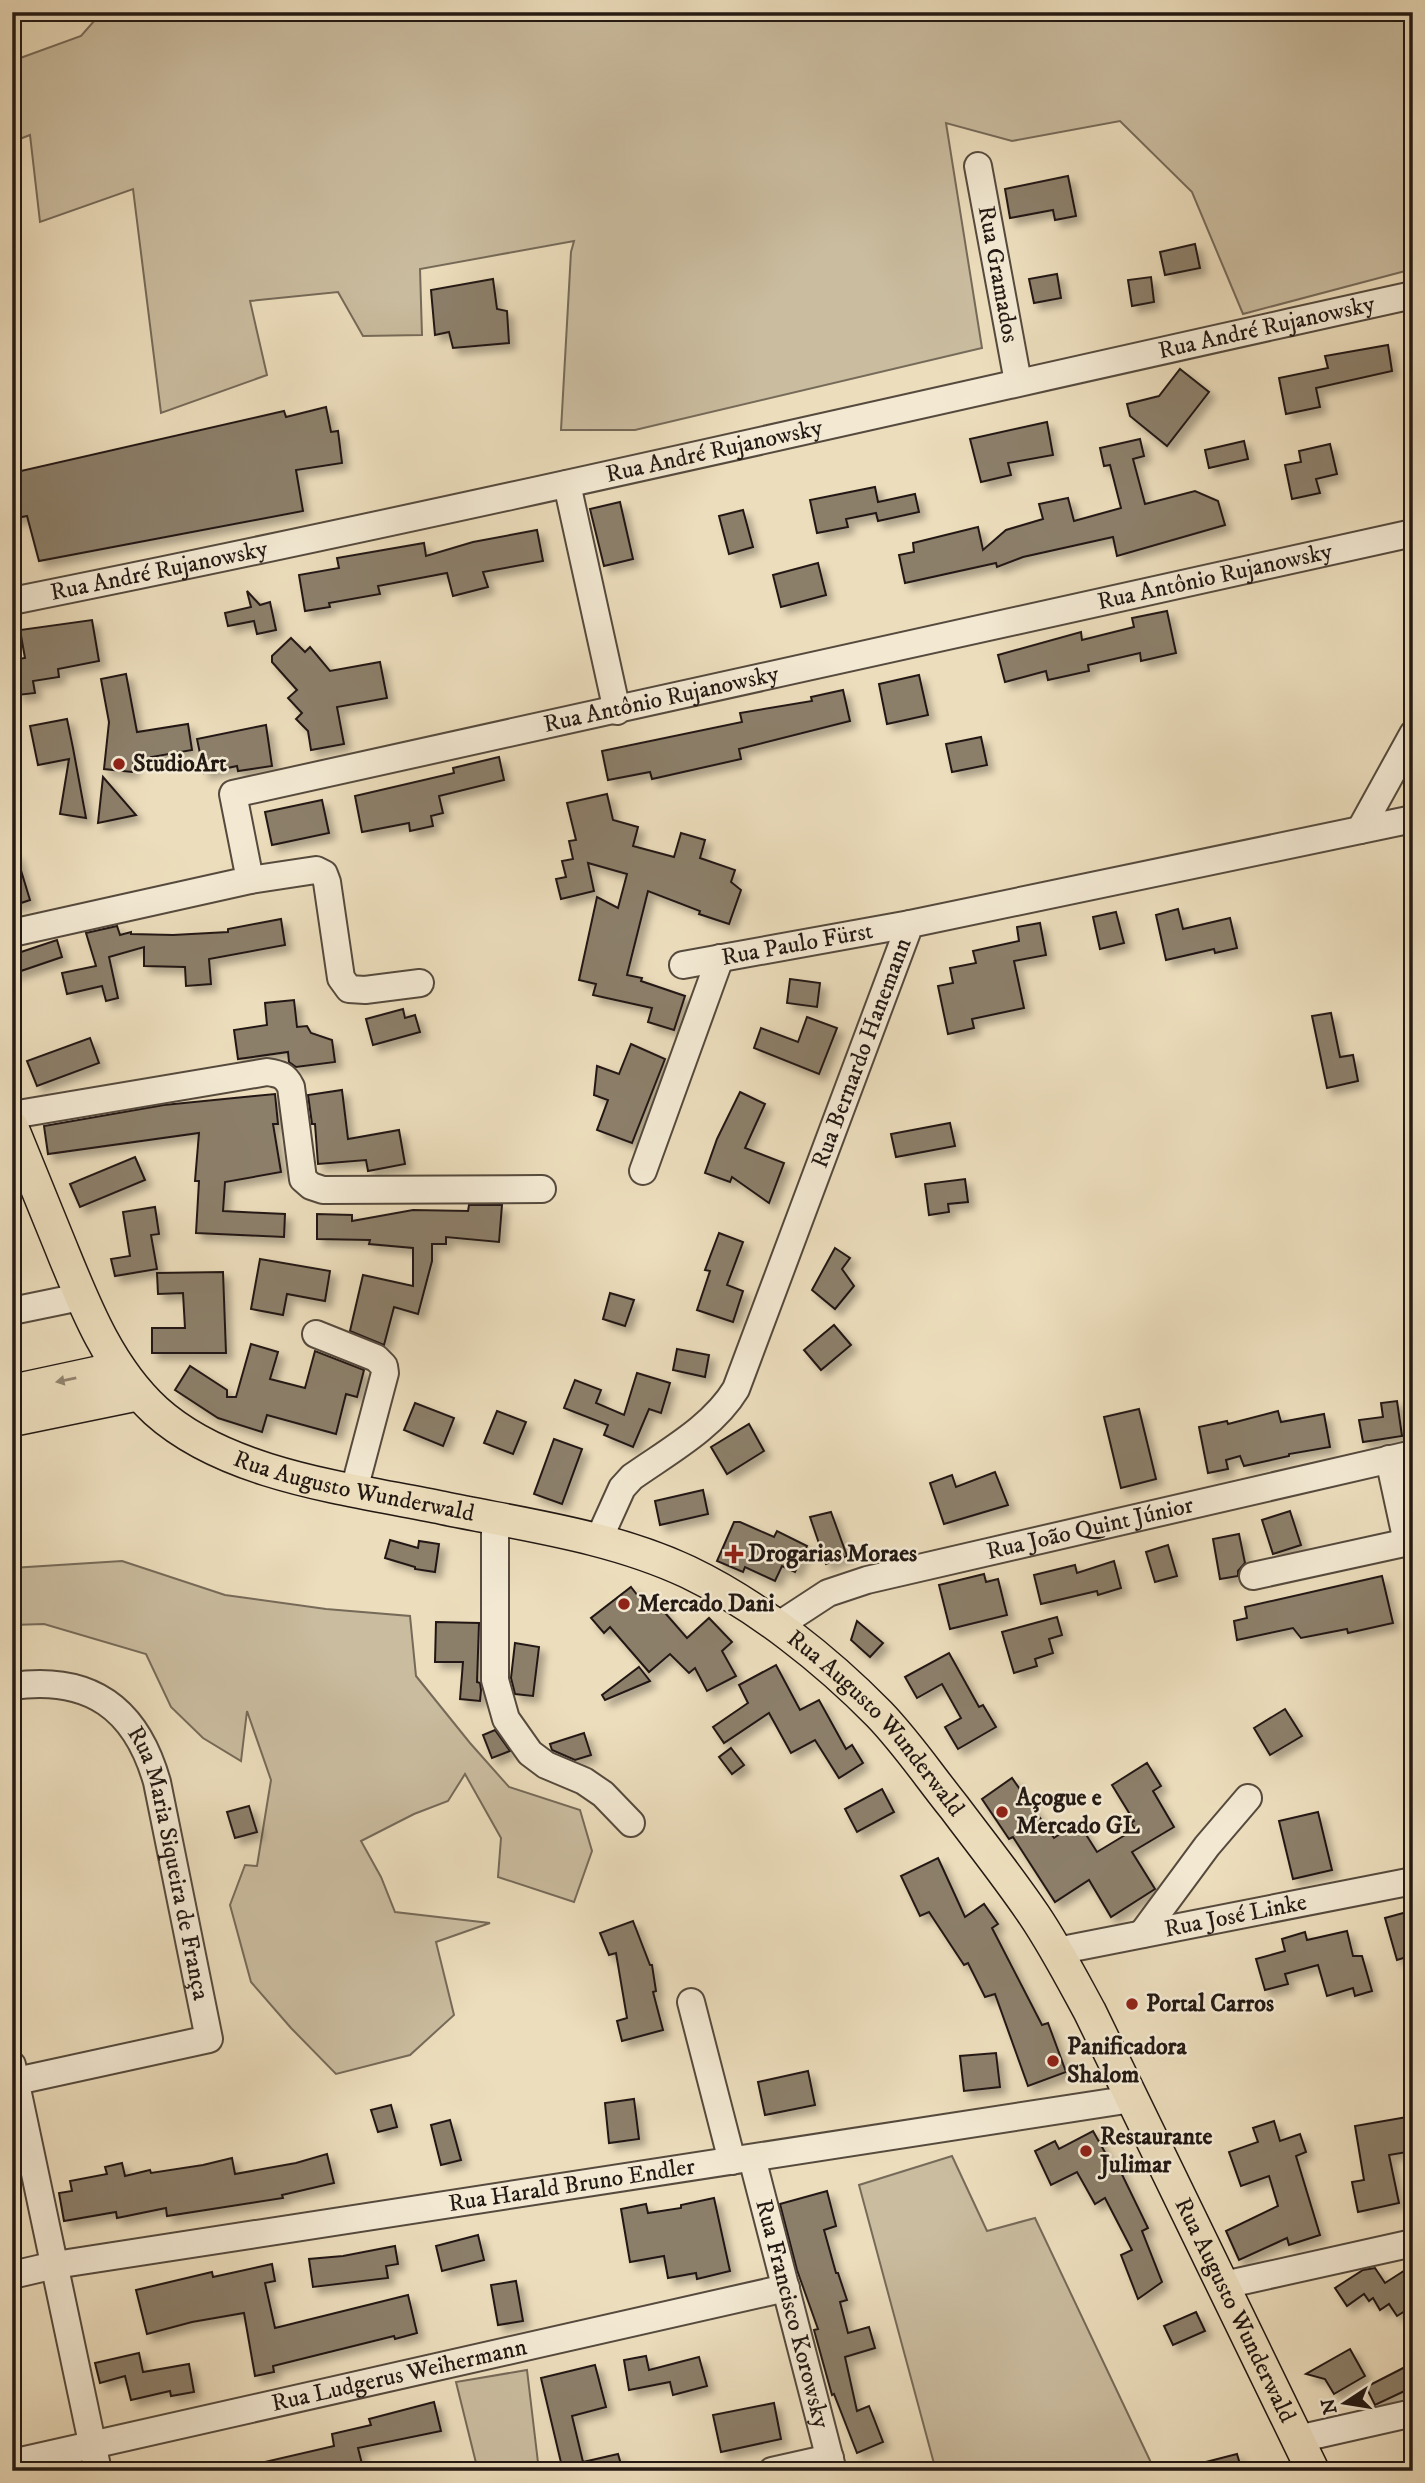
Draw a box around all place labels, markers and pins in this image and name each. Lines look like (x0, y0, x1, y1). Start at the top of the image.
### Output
place label: StudioArt (133, 749, 227, 779)
marker: StudioArt (111, 756, 127, 772)
place label: Drogarias Moraes (748, 1539, 917, 1569)
marker: Drogarias Moraes (726, 1546, 742, 1562)
place label: Mercado Dani (638, 1589, 775, 1619)
marker: Mercado Dani (616, 1596, 632, 1612)
place label: Açogue e Mercado GL (1015, 1783, 1140, 1841)
marker: Açogue e Mercado GL (994, 1804, 1010, 1820)
place label: Portal Carros (1146, 1989, 1274, 2019)
marker: Portal Carros (1124, 1996, 1140, 2012)
place label: Panificadora Shalom (1067, 2032, 1187, 2090)
marker: Panificadora Shalom (1045, 2053, 1061, 2069)
place label: Restaurante Julimar (1097, 2122, 1212, 2180)
marker: Restaurante Julimar (1078, 2143, 1094, 2159)

